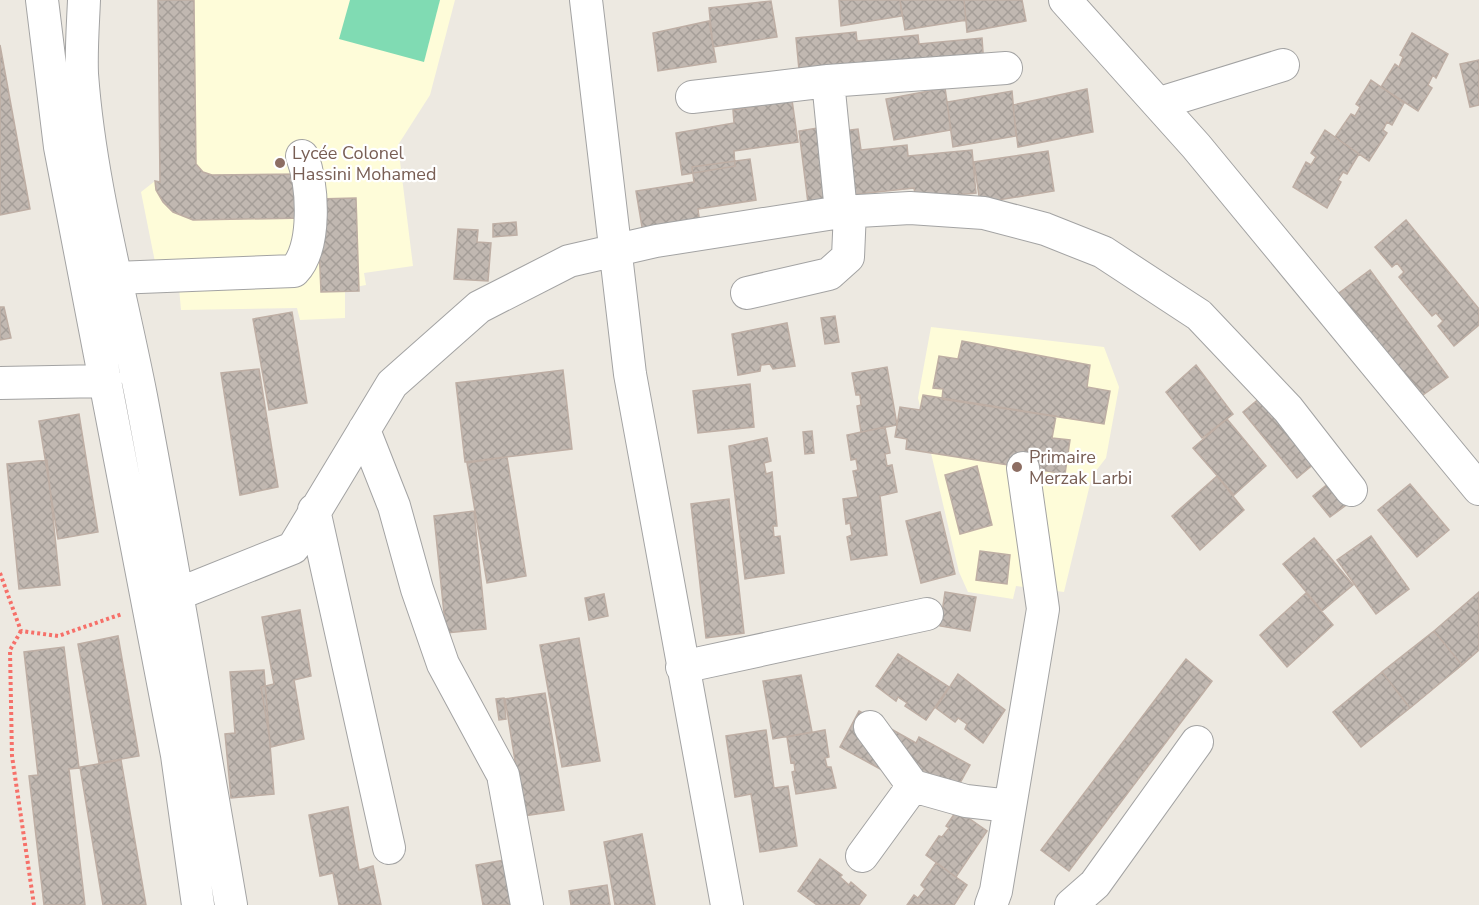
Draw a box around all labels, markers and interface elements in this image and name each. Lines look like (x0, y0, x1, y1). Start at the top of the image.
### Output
place label: Lycée Colonel Hassini Mohamed (292, 141, 436, 186)
marker: Lycée Colonel Hassini Mohamed (273, 156, 287, 170)
place label: Primaire Merzak Larbi (1029, 445, 1132, 490)
marker: Primaire Merzak Larbi (1010, 460, 1024, 474)

